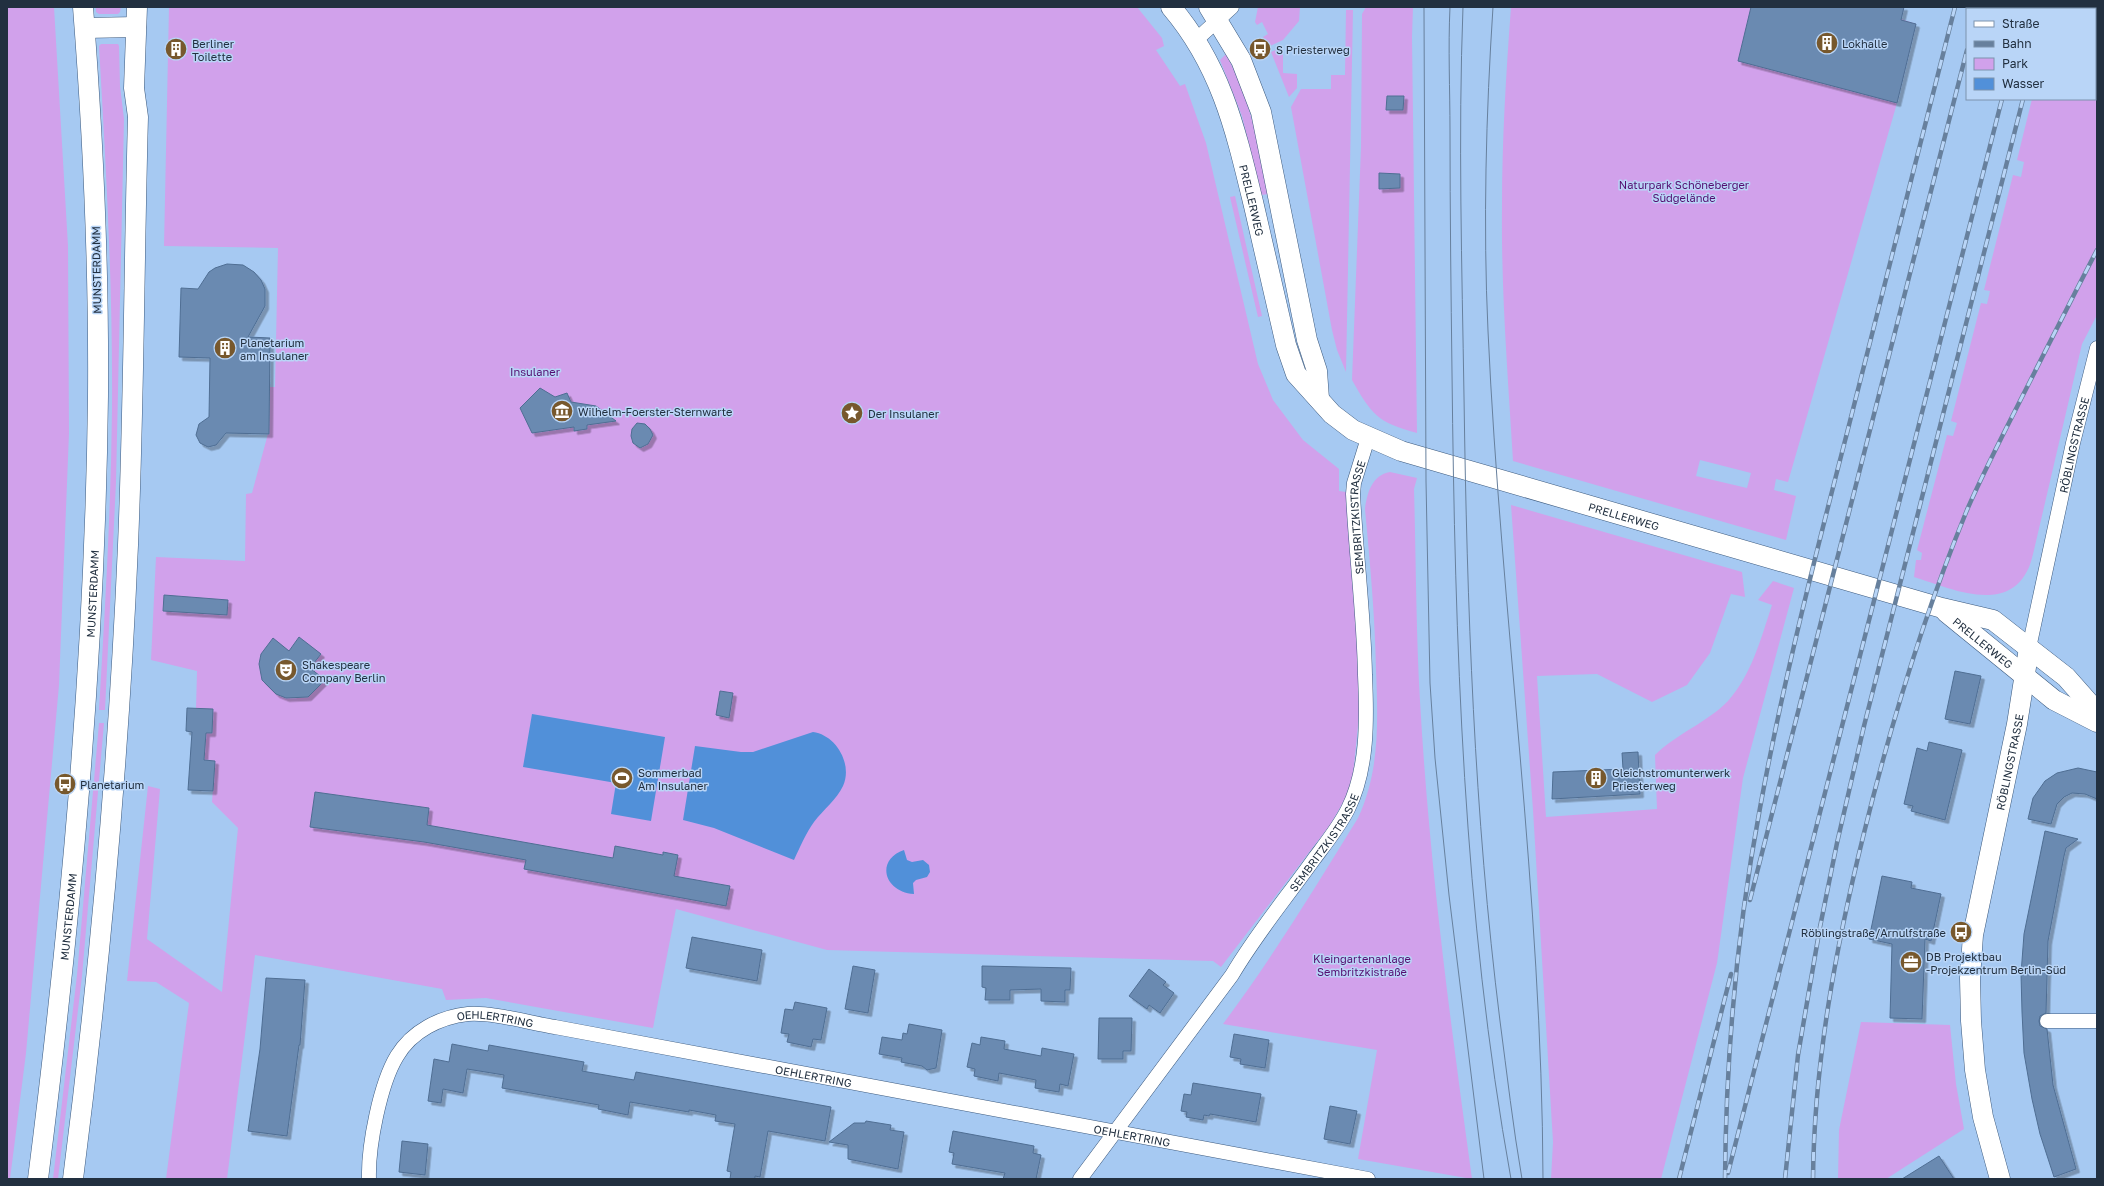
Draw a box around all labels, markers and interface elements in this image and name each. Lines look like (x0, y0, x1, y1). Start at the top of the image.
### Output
legend (1966, 8, 2096, 100)
text: Straße (2002, 16, 2040, 31)
building icon: Lokhalle (1814, 30, 1840, 56)
building icon: Berliner Toilette (163, 36, 189, 62)
bus stop icon: S Priesterweg (1247, 36, 1273, 62)
text: Bahn (2002, 36, 2032, 51)
place label: Berliner Toilette (192, 37, 235, 63)
place label: Lokhalle (1842, 37, 1887, 50)
place label: S Priesterweg (1276, 43, 1350, 56)
text: Park (2002, 56, 2028, 71)
text: Wasser (2002, 76, 2045, 91)
street label: PRELLERWEG (1238, 163, 1267, 237)
park label: Naturpark Schöneberger Südgelände (1619, 178, 1750, 204)
street label: MUNSTERDAMM (89, 226, 103, 314)
building icon: Planetarium am Insulaner (212, 335, 238, 361)
place label: Planetarium am Insulaner (240, 336, 309, 362)
park label: Insulaner (510, 365, 561, 378)
street label: RÖBLINGSTRASSE (2056, 395, 2091, 494)
museum icon: Wilhelm-Foerster-Sternwarte (549, 398, 575, 424)
place icon: Der Insulaner (839, 400, 865, 426)
place label: Wilhelm-Foerster-Sternwarte (578, 405, 732, 418)
place label: Der Insulaner (868, 407, 940, 420)
street label: SEMBRITZKISTRASSE (1346, 458, 1367, 575)
street label: PRELLERWEG (1587, 499, 1661, 532)
street label: MUNSTERDAMM (83, 550, 100, 638)
street label: PRELLERWEG (1951, 614, 2016, 671)
theatre icon: Shakespeare Company Berlin (273, 657, 299, 683)
place label: Shakespeare Company Berlin (302, 658, 386, 684)
street label: RÖBLINGSTRASSE (1993, 713, 2025, 811)
sports icon: Sommerbad Am Insulaner (609, 765, 635, 791)
building icon: Gleichstromunterwerk Priesterweg (1583, 765, 1609, 791)
place label: Sommerbad Am Insulaner (638, 766, 708, 792)
place label: Gleichstromunterwerk Priesterweg (1612, 766, 1730, 792)
bus stop icon: Planetarium (52, 771, 78, 797)
place label: Planetarium (80, 778, 144, 791)
street label: SEMBRITZKISTRASSE (1286, 791, 1361, 894)
street label: MUNSTERDAMM (57, 872, 78, 961)
bus stop icon: Röblingstraße/Arnulfstraße (1948, 919, 1974, 945)
place label: Röblingstraße/Arnulfstraße (1801, 926, 1946, 939)
office icon: DB Projektbau -Projekzentrum Berlin-Süd (1898, 949, 1924, 975)
place label: DB Projektbau -Projekzentrum Berlin-Süd (1926, 950, 2066, 976)
park label: Kleingartenanlage Sembritzkistraße (1313, 952, 1411, 978)
street label: OEHLERTRING (456, 1007, 535, 1029)
street label: OEHLERTRING (774, 1062, 853, 1089)
street label: OEHLERTRING (1093, 1121, 1172, 1148)

